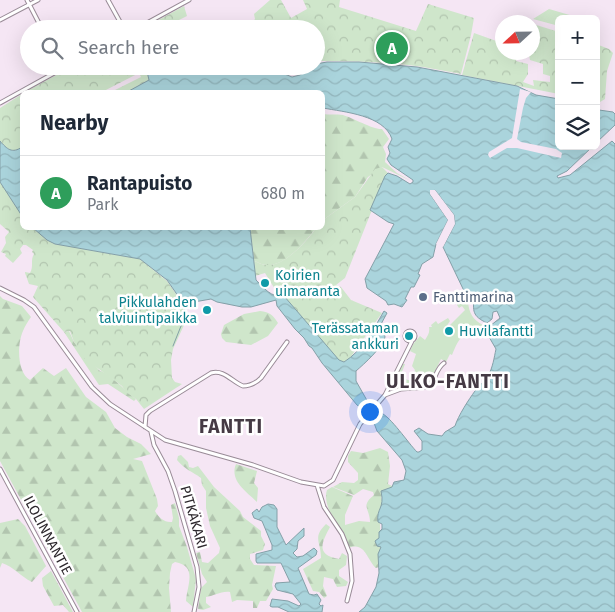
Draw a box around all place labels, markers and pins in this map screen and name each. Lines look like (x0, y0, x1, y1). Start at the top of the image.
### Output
pin: A (376, 29, 408, 67)
place label: Koirien uimaranta (275, 267, 340, 300)
marker: Koirien uimaranta (259, 277, 271, 289)
place label: Fanttimarina (433, 289, 514, 306)
marker: Fanttimarina (417, 291, 429, 303)
place label: Pikkulahden talviuintipaikka (99, 294, 197, 327)
marker: Pikkulahden talviuintipaikka (201, 304, 213, 316)
place label: Terässataman ankkuri (312, 320, 399, 353)
place label: Huvilafantti (459, 323, 533, 340)
marker: Huvilafantti (443, 325, 455, 337)
marker: Terässataman ankkuri (403, 330, 415, 342)

